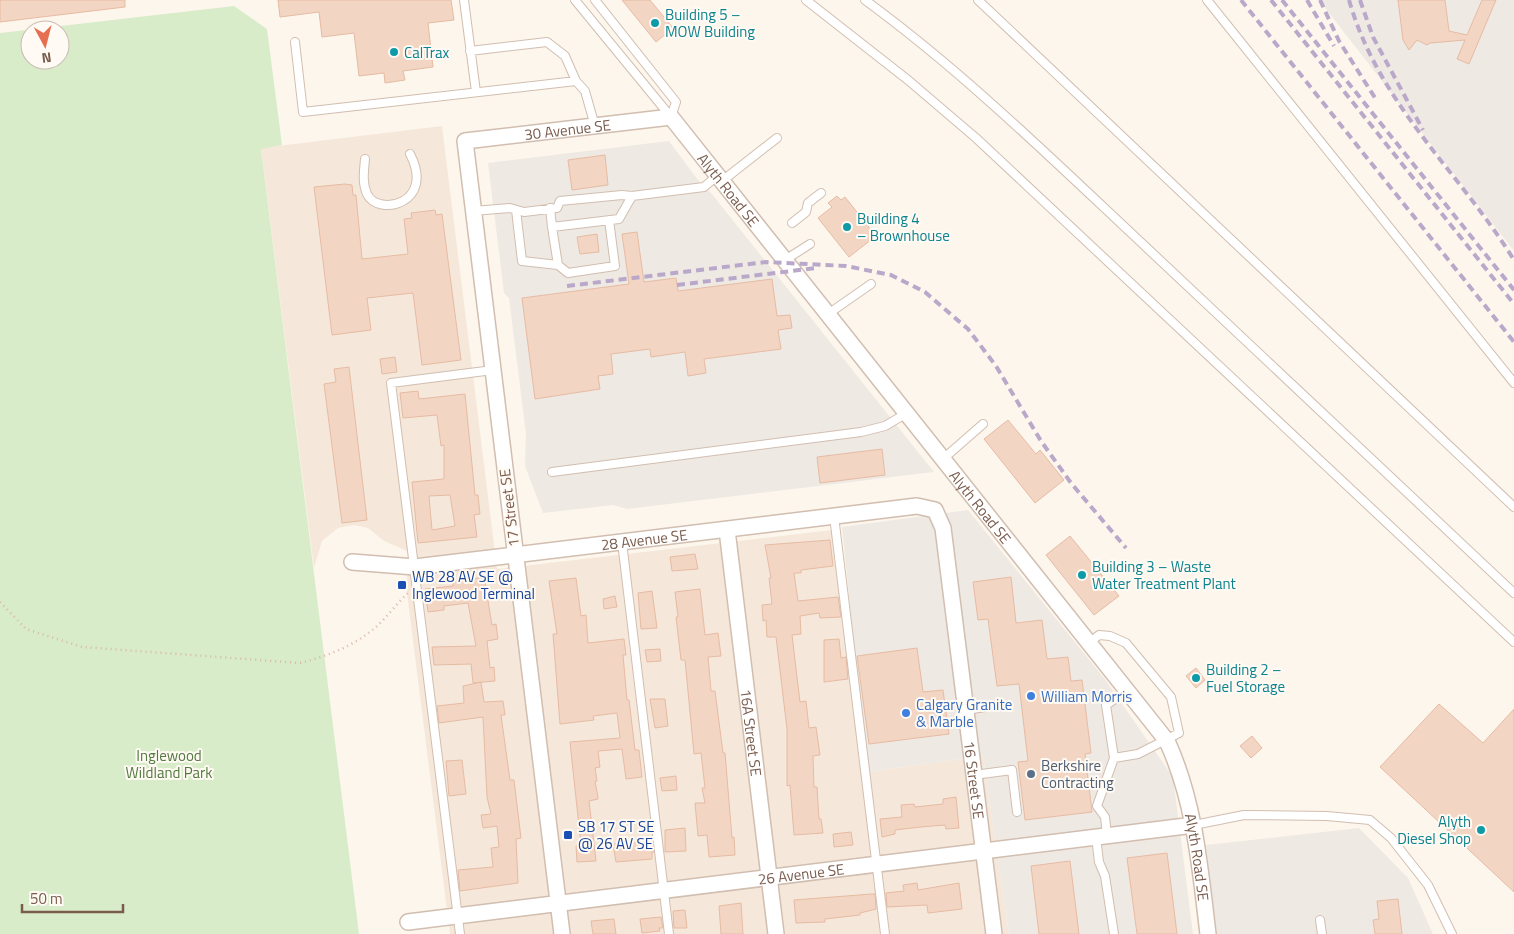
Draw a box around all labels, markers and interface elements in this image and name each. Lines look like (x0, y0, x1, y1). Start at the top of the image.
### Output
place label: Building 5 – MOW Building (665, 3, 755, 43)
marker: Building 5 – MOW Building (649, 17, 661, 29)
north arrow (20, 20, 70, 70)
place label: CalTrax (404, 41, 449, 64)
marker: CalTrax (388, 46, 400, 58)
text: N (41, 47, 53, 69)
street label: 30 Avenue SE (523, 113, 612, 146)
street label: Alyth Road SE (692, 148, 765, 231)
place label: Building 4 – Brownhouse (857, 207, 950, 247)
marker: Building 4 – Brownhouse (841, 221, 853, 233)
street label: Alyth Road SE (944, 465, 1017, 548)
street label: 17 Street SE (493, 468, 525, 548)
street label: 28 Avenue SE (600, 523, 689, 556)
place label: Building 3 – Waste Water Treatment Plant (1092, 555, 1236, 595)
place label: WB 28 AV SE @ Inglewood Terminal (412, 565, 535, 605)
marker: Building 3 – Waste Water Treatment Plant (1076, 569, 1088, 581)
marker: WB 28 AV SE @ Inglewood Terminal (396, 579, 408, 591)
place label: Building 2 – Fuel Storage (1206, 658, 1285, 698)
marker: Building 2 – Fuel Storage (1190, 672, 1202, 684)
place label: William Morris (1041, 685, 1132, 708)
street label: 16A Street SE (735, 688, 768, 777)
marker: William Morris (1025, 690, 1037, 702)
place label: Calgary Granite & Marble (916, 693, 1012, 733)
marker: Calgary Granite & Marble (900, 707, 912, 719)
street label: 16 Street SE (958, 740, 991, 820)
park label: Inglewood Wildland Park (126, 744, 212, 784)
place label: Berkshire Contracting (1041, 754, 1114, 794)
marker: Berkshire Contracting (1025, 768, 1037, 780)
place label: Alyth Diesel Shop (1397, 810, 1471, 850)
street label: Alyth Road SE (1179, 811, 1216, 902)
place label: SB 17 ST SE @ 26 AV SE (578, 815, 655, 855)
marker: Alyth Diesel Shop (1475, 824, 1487, 836)
marker: SB 17 ST SE @ 26 AV SE (562, 829, 574, 841)
street label: 26 Avenue SE (757, 857, 846, 890)
scale bar (22, 882, 124, 914)
text: 50 m (30, 887, 63, 910)

